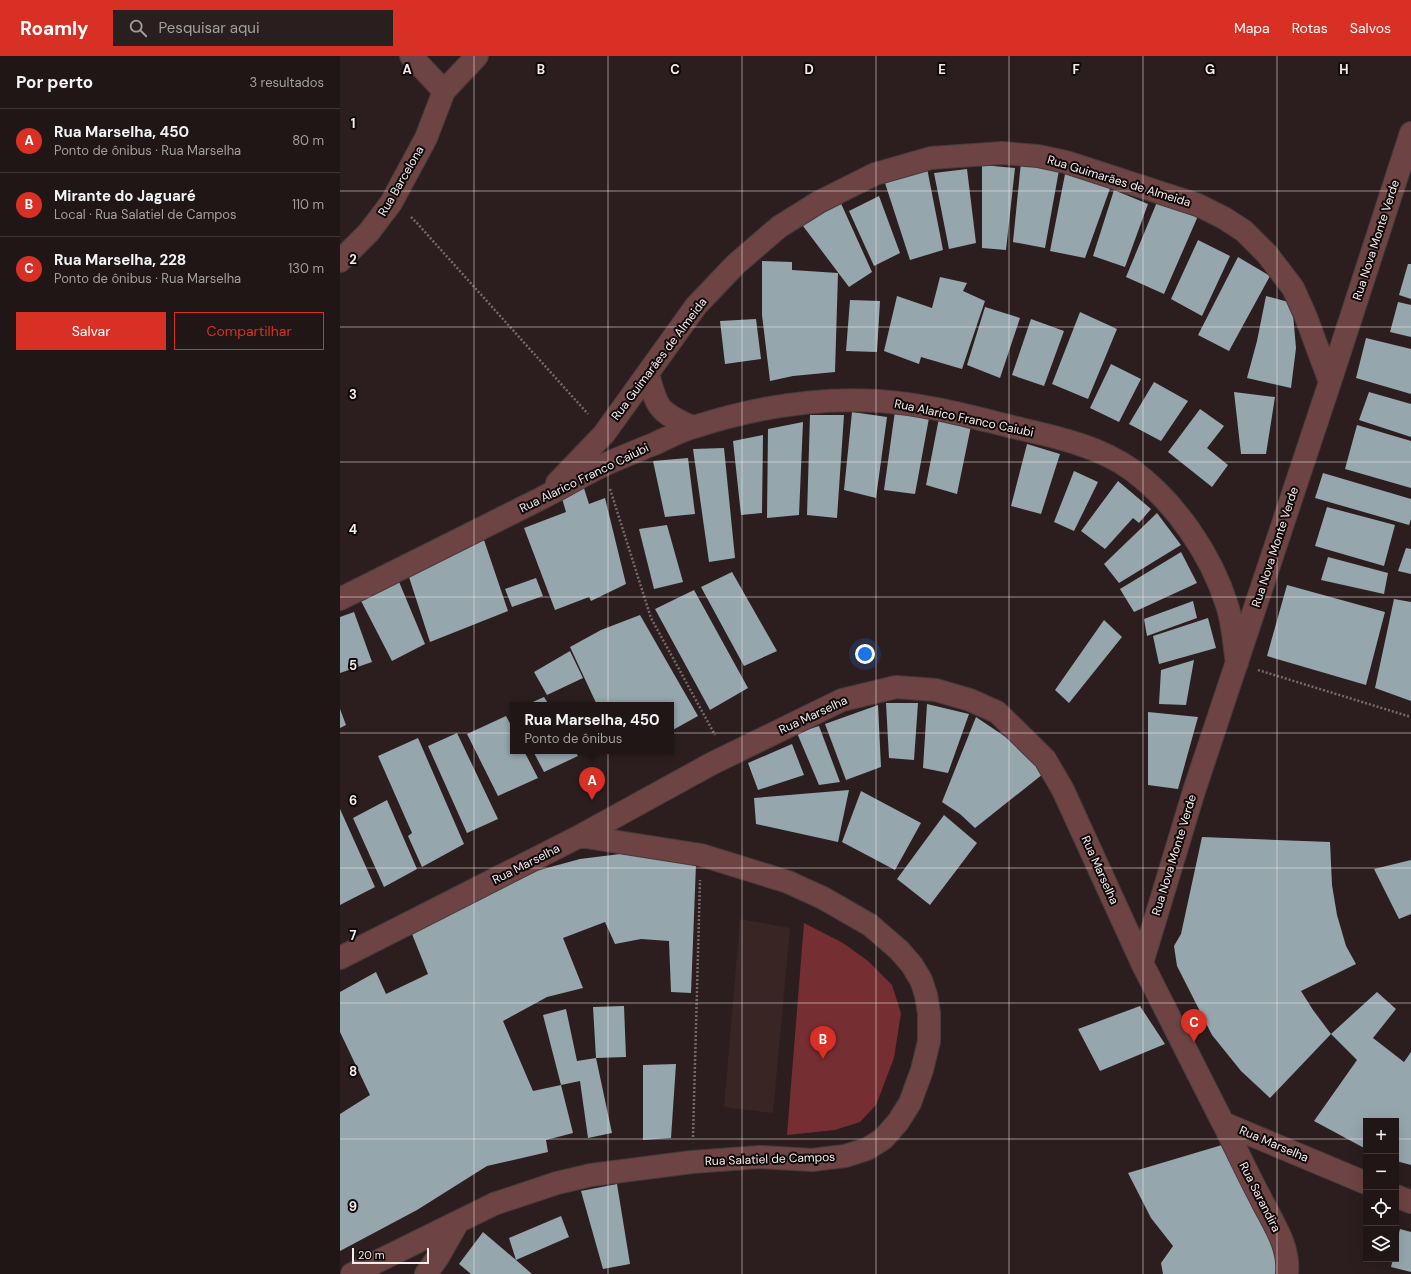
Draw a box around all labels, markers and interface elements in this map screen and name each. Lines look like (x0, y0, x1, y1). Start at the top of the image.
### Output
search box (113, 10, 393, 46)
text: Roamly (20, 16, 89, 41)
icon: search (127, 17, 149, 39)
text: Pesquisar aqui (159, 18, 259, 38)
text: Mapa (1234, 19, 1270, 37)
text: Rotas (1292, 19, 1328, 37)
text: Salvos (1350, 19, 1391, 37)
text: A (402, 61, 412, 78)
text: B (537, 61, 545, 78)
text: C (670, 61, 680, 78)
text: D (804, 61, 814, 78)
text: E (938, 61, 946, 78)
text: F (1072, 61, 1080, 78)
text: G (1205, 61, 1215, 78)
text: H (1339, 61, 1349, 78)
text: Por perto (16, 71, 93, 93)
text: 3 resultados (249, 74, 324, 91)
text: 1 (351, 115, 355, 132)
text: Rua Marselha, 450 (54, 122, 189, 142)
text: A (24, 132, 34, 149)
text: 80 m (292, 132, 324, 149)
text: Ponto de ônibus · Rua Marselha (54, 142, 241, 159)
street label: Rua Barcelona (374, 143, 428, 219)
street label: Rua Guimarães de Almeida (1045, 152, 1193, 210)
street label: Rua Nova Monte Verde (1349, 178, 1403, 302)
text: Mirante do Jaguaré (54, 186, 196, 206)
text: B (25, 196, 33, 213)
text: 110 m (292, 196, 324, 213)
text: Local · Rua Salatiel de Campos (54, 206, 237, 223)
text: Rua Marselha, 228 (54, 250, 186, 270)
text: 2 (349, 251, 357, 268)
text: C (24, 260, 34, 277)
text: 130 m (288, 260, 324, 277)
text: Ponto de ônibus · Rua Marselha (54, 270, 241, 287)
street label: Rua Guimarães de Almeida (608, 295, 710, 423)
button: Salvar (16, 312, 166, 350)
button: Compartilhar (174, 312, 324, 350)
text: 3 (349, 386, 357, 403)
street label: Rua Alarico Franco Caiubi (893, 395, 1035, 441)
street label: Rua Alarico Franco Caiubi (517, 440, 651, 516)
street label: Rua Nova Monte Verde (1248, 485, 1302, 609)
text: 4 (349, 521, 357, 538)
your location (855, 644, 875, 664)
text: 5 (349, 657, 357, 674)
street label: Rua Marselha (776, 692, 850, 738)
popup (510, 702, 674, 754)
text: Rua Marselha, 450 (524, 710, 660, 730)
text: Ponto de ônibus (524, 730, 622, 747)
pin: A (579, 767, 605, 800)
text: 6 (349, 792, 357, 809)
street label: Rua Nova Monte Verde (1148, 792, 1200, 918)
street label: Rua Marselha (1078, 833, 1122, 907)
street label: Rua Marselha (490, 840, 562, 888)
text: 7 (350, 927, 357, 944)
pin: C (1181, 1009, 1207, 1042)
pin: B (810, 1026, 836, 1059)
text: 8 (349, 1063, 357, 1080)
map controls (1363, 1118, 1399, 1262)
button: + (1363, 1118, 1399, 1154)
street label: Rua Marselha (1237, 1122, 1311, 1166)
street label: Rua Salatiel de Campos (704, 1149, 836, 1169)
button: − (1363, 1154, 1399, 1190)
street label: Rua Sarandira (1236, 1159, 1284, 1235)
button: locate (1363, 1190, 1399, 1226)
text: 9 (349, 1198, 357, 1215)
button: layers (1363, 1226, 1399, 1262)
scale bar (352, 1246, 429, 1265)
text: 20 m (358, 1248, 384, 1262)

